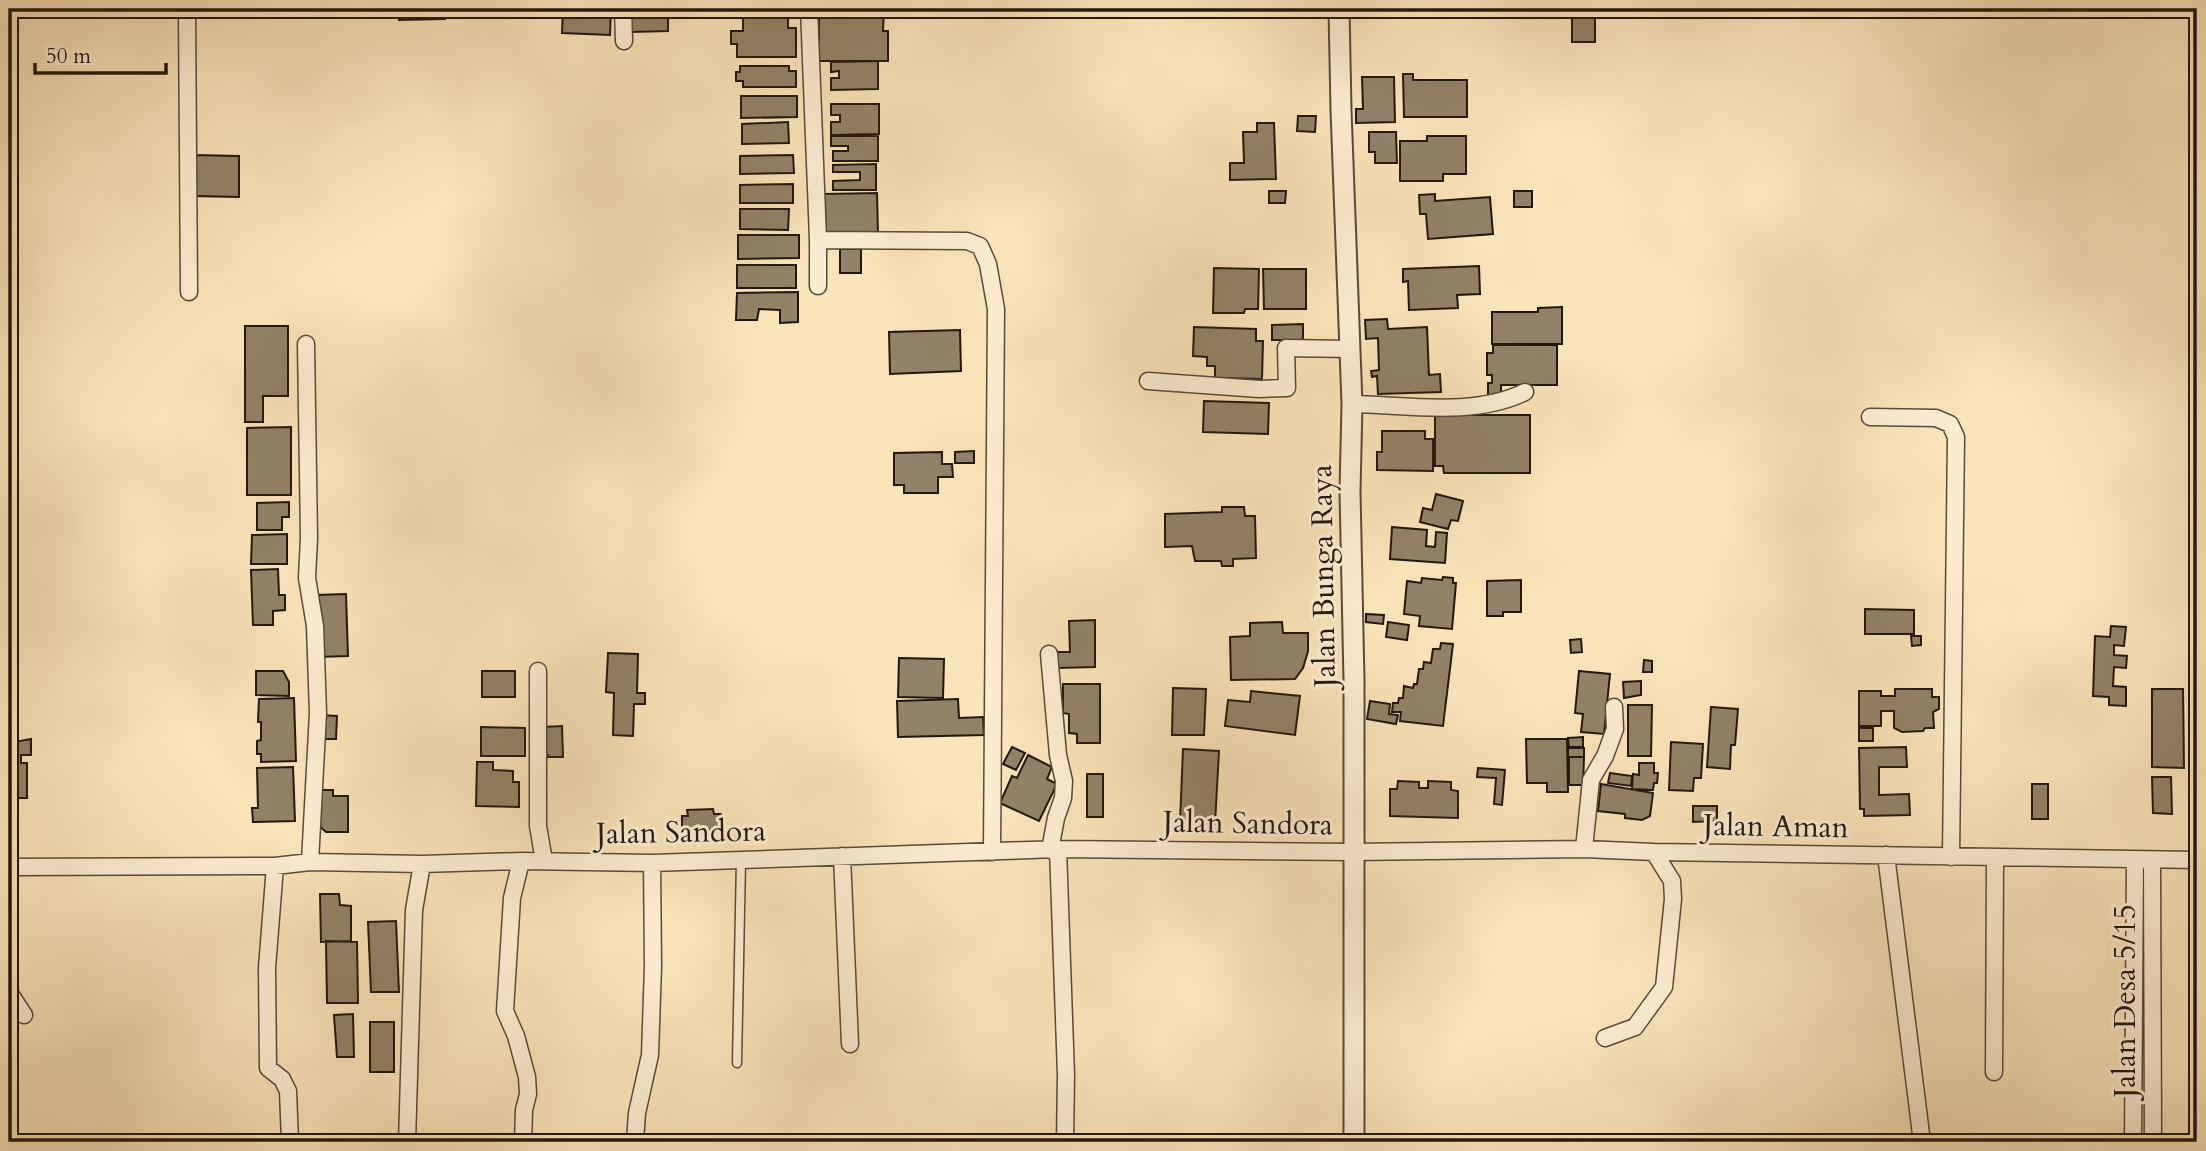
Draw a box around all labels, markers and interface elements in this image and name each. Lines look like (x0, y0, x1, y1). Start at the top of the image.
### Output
scale bar (35, 32, 166, 76)
text: 50 m (46, 42, 91, 71)
street label: Jalan Bunga Raya (1301, 464, 1346, 692)
street label: Jalan Sandora (1159, 801, 1333, 845)
street label: Jalan Aman (1699, 805, 1849, 848)
street label: Jalan Sandora (592, 811, 766, 855)
street label: Jalan Desa 5/15 (2105, 904, 2146, 1102)

